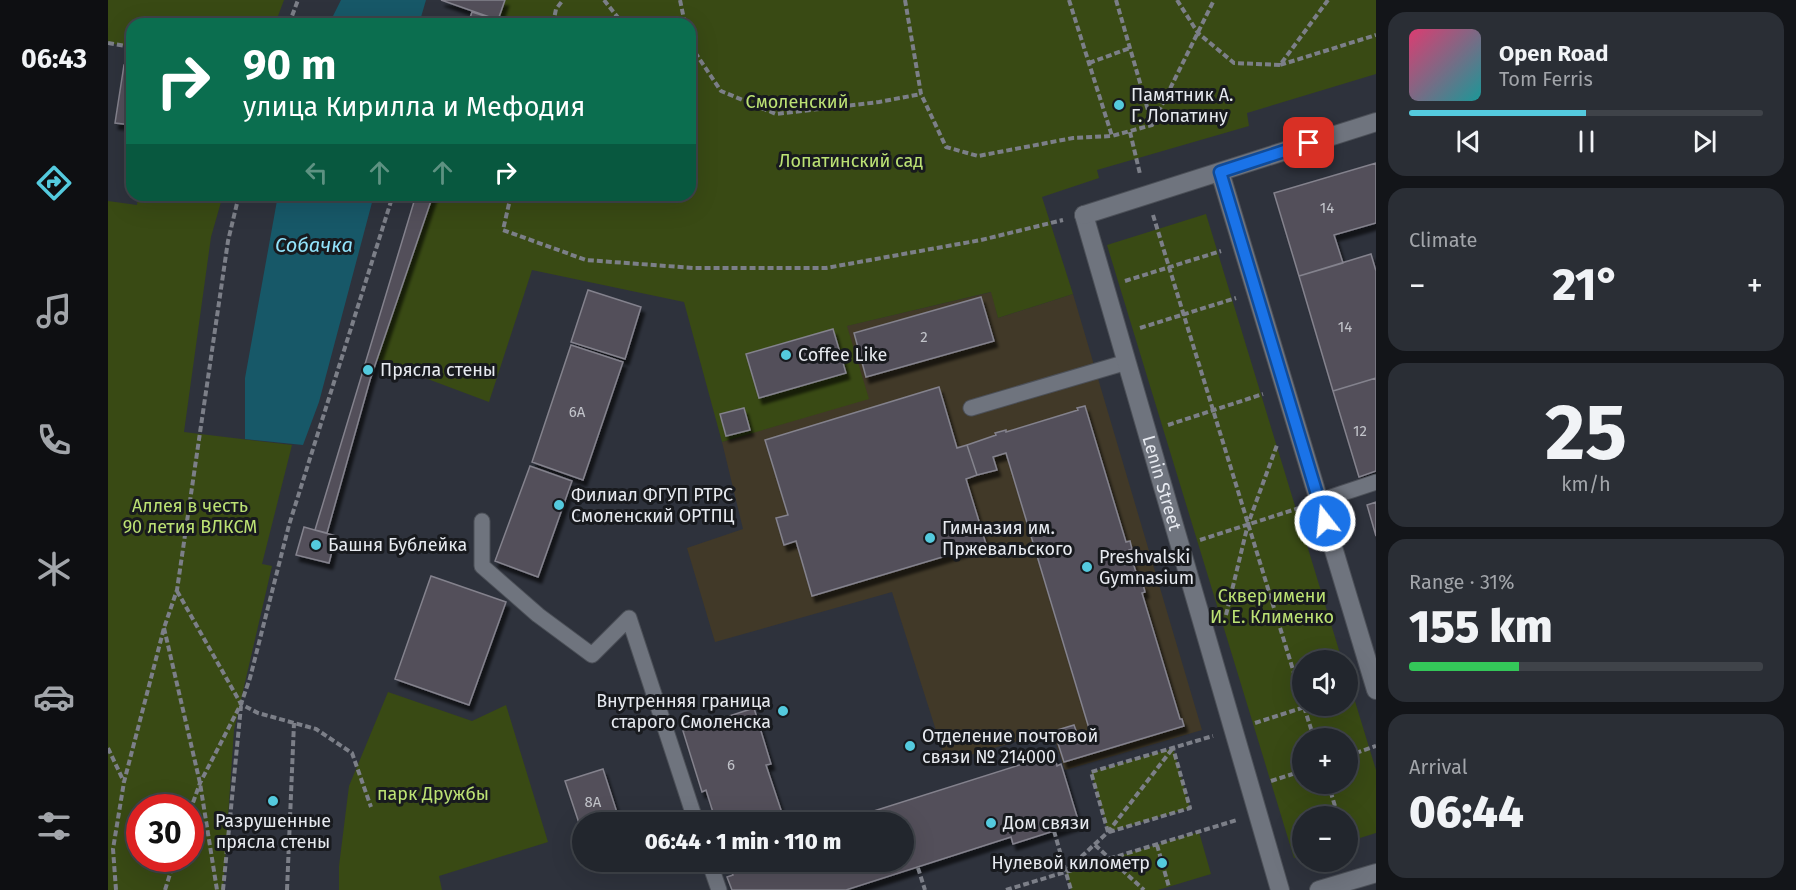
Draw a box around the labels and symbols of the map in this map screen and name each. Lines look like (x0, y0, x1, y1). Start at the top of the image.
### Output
place label: Памятник А. Г. Лопатину (1131, 84, 1233, 127)
park label: Смоленский (746, 91, 848, 113)
marker: Памятник А. Г. Лопатину (1112, 98, 1126, 112)
pin (1283, 117, 1334, 168)
park label: Лопатинский сад (779, 150, 923, 172)
house number: 14 (1320, 199, 1334, 217)
water label: Собачка (275, 233, 353, 257)
house number: 14 (1338, 318, 1352, 336)
house number: 2 (920, 328, 928, 346)
place label: Coffee Like (798, 344, 887, 366)
marker: Coffee Like (779, 348, 793, 362)
place label: Прясла стены (380, 359, 496, 381)
marker: Прясла стены (361, 363, 375, 377)
house number: 6А (569, 403, 586, 421)
house number: 12 (1353, 422, 1367, 440)
street label: Lenin Street (1138, 433, 1186, 534)
place label: Филиал ФГУП РТРС Смоленский ОРТПЦ (571, 484, 735, 527)
position arrow (1293, 489, 1357, 553)
park label: Аллея в честь 90 летия ВЛКСМ (123, 495, 257, 538)
marker: Филиал ФГУП РТРС Смоленский ОРТПЦ (552, 498, 566, 512)
place label: Гимназия им. Пржевальского (942, 517, 1073, 560)
marker: Гимназия им. Пржевальского (923, 531, 937, 545)
place label: Башня Бублейка (328, 534, 467, 556)
marker: Башня Бублейка (309, 538, 323, 552)
place label: Preshvalski Gymnasium (1099, 546, 1194, 589)
marker: Preshvalski Gymnasium (1080, 560, 1094, 574)
park label: Сквер имени И. Е. Клименко (1210, 585, 1334, 628)
place label: Внутренняя граница старого Смоленска (596, 690, 771, 733)
marker: Внутренняя граница старого Смоленска (776, 704, 790, 718)
place label: Отделение почтовой связи № 214000 (922, 725, 1098, 768)
marker: Отделение почтовой связи № 214000 (903, 739, 917, 753)
house number: 6 (727, 756, 735, 774)
park label: парк Дружбы (377, 783, 489, 805)
house number: 8А (585, 793, 602, 811)
speed limit sign: 30 (126, 794, 204, 872)
marker: Разрушенные прясла стены (266, 794, 280, 808)
place label: Разрушенные прясла стены (215, 810, 331, 853)
place label: Дом связи (1002, 812, 1090, 834)
marker: Дом связи (984, 816, 998, 830)
place label: Нулевой километр (991, 852, 1150, 874)
marker: Нулевой километр (1155, 856, 1169, 870)

